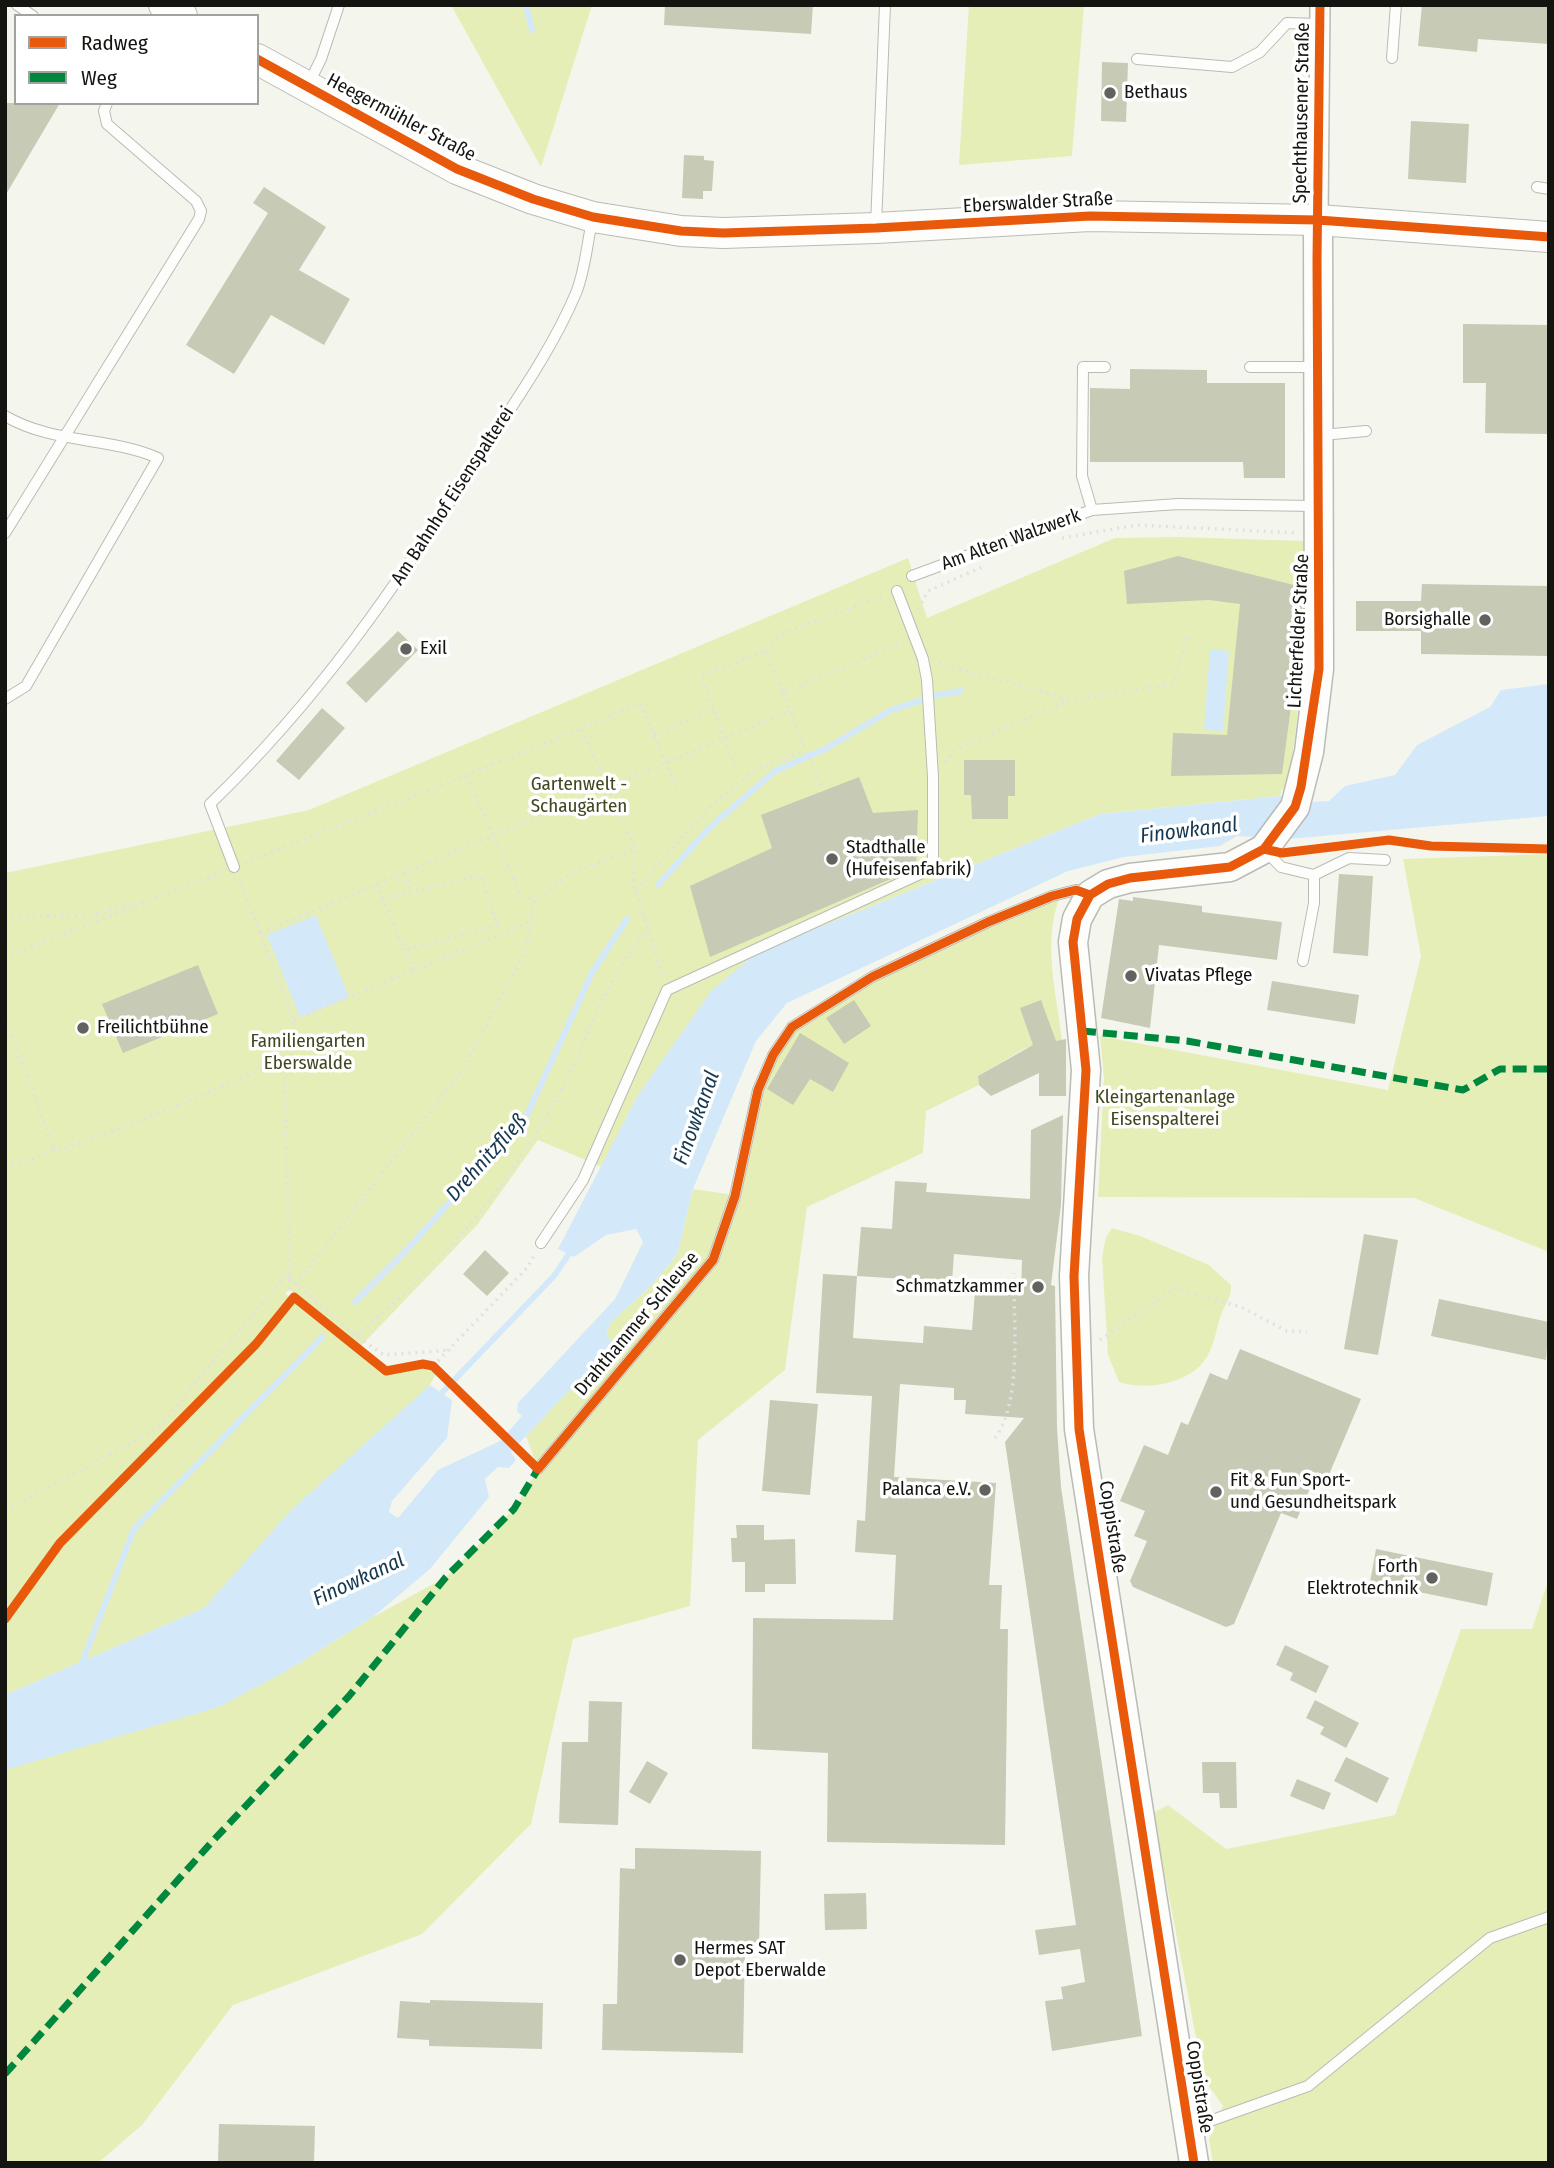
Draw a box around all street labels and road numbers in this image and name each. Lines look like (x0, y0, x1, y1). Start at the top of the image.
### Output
street label: Spechthausener Straße (1289, 22, 1315, 204)
street label: Heegermühler Straße (323, 69, 479, 167)
street label: Eberswalder Straße (962, 188, 1114, 218)
street label: Am Bahnhof Eisenspalterei (387, 403, 519, 589)
street label: Am Alten Walzwerk (938, 504, 1084, 576)
street label: Lichterfelder Straße (1284, 553, 1314, 709)
street label: Drahthammer Schleuse (570, 1247, 704, 1401)
street label: Coppistraße (1093, 1479, 1131, 1575)
street label: Coppistraße (1180, 2039, 1218, 2135)

